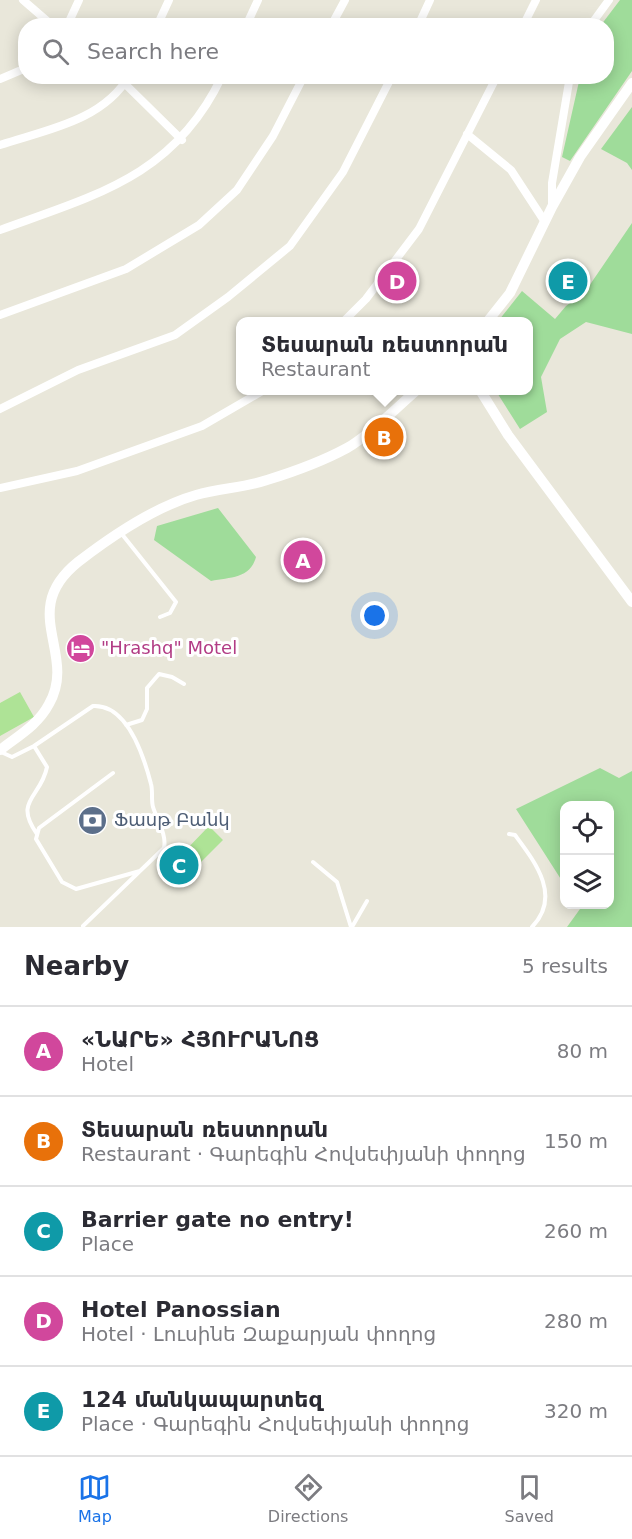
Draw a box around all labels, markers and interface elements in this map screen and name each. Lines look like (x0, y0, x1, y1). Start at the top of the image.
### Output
search box (18, 18, 614, 84)
icon: search (39, 35, 72, 68)
text: Search here (87, 39, 219, 64)
pin: D (378, 258, 416, 304)
pin: E (548, 258, 588, 304)
popup (236, 317, 533, 395)
text: Տեսարան ռեստորան (261, 332, 508, 357)
text: Restaurant (261, 357, 370, 381)
pin: B (364, 414, 404, 460)
pin: A (284, 538, 322, 582)
your location (360, 601, 389, 630)
hotel icon: "Hrashq" Motel (64, 632, 96, 664)
place label: "Hrashq" Motel (101, 637, 237, 658)
map controls (560, 801, 614, 909)
button: locate (560, 801, 614, 855)
bank icon: Ֆասթ Բանկ (77, 804, 109, 836)
place label: Ֆասթ Բանկ (114, 809, 230, 830)
pin: C (160, 842, 198, 888)
button: layers (560, 855, 614, 909)
text: Nearby (24, 951, 129, 981)
text: 5 results (522, 954, 608, 978)
text: «ՆԱՐԵ» ՀՅՈՒՐԱՆՈՑ (81, 1027, 319, 1052)
text: A (36, 1039, 51, 1063)
text: 80 m (557, 1039, 608, 1063)
text: Hotel (81, 1052, 134, 1076)
text: Տեսարան ռեստորան (81, 1117, 328, 1142)
text: B (36, 1129, 51, 1153)
text: 150 m (544, 1129, 608, 1153)
text: Restaurant · Գարեգին Հովսեփյանի փողոց (81, 1142, 526, 1166)
text: Barrier gate no entry! (81, 1207, 354, 1232)
text: C (36, 1219, 51, 1243)
text: 260 m (544, 1219, 608, 1243)
text: Place (81, 1232, 134, 1256)
text: Hotel Panossian (81, 1297, 281, 1322)
text: D (35, 1309, 52, 1333)
text: 280 m (544, 1309, 608, 1333)
text: Hotel · Լուսինե Զաքարյան փողոց (81, 1322, 436, 1346)
text: 124 մանկապարտեզ (81, 1387, 323, 1412)
text: E (37, 1399, 50, 1423)
text: 320 m (544, 1399, 608, 1423)
text: Place · Գարեգին Հովսեփյանի փողոց (81, 1412, 469, 1436)
tab: Map (78, 1471, 112, 1526)
tab: Directions (268, 1471, 348, 1526)
tab: Saved (505, 1471, 554, 1526)

